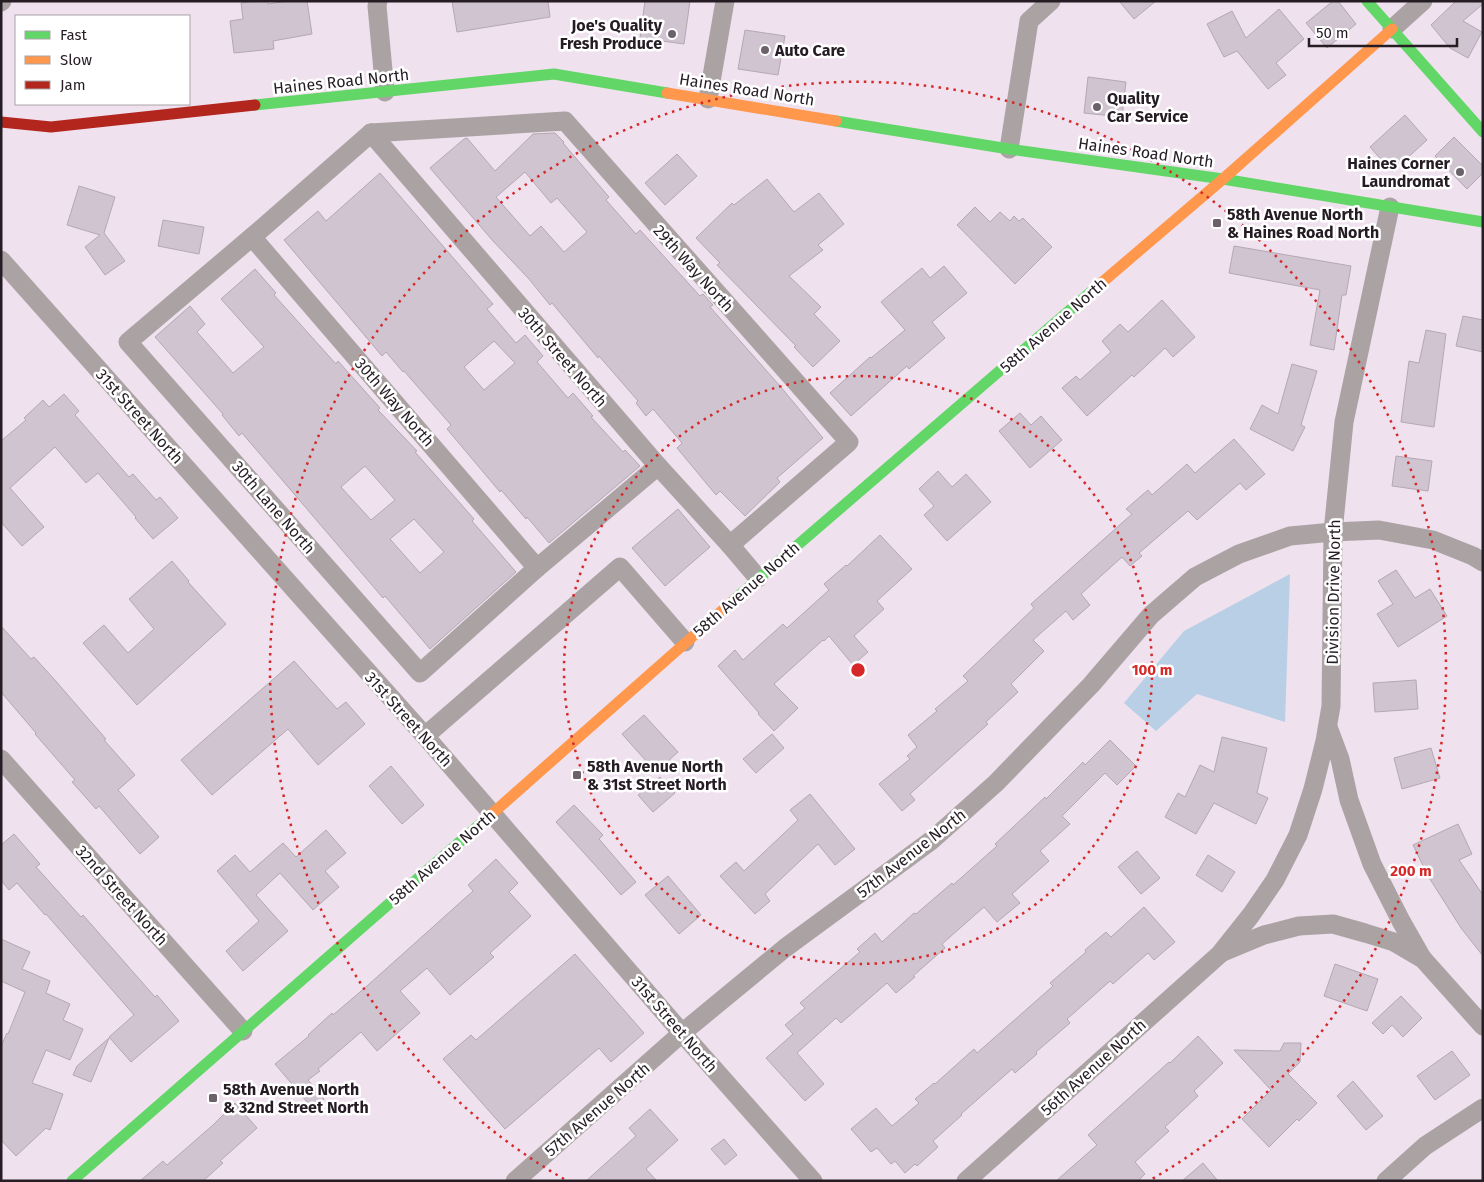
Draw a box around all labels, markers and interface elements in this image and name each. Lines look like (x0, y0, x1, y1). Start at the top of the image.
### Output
legend (15, 15, 190, 105)
scale bar (1309, 15, 1456, 47)
place label: Joe's Quality Fresh Produce (560, 16, 663, 53)
text: 50 m (1316, 24, 1349, 42)
text: Fast (60, 26, 87, 44)
marker: Joe's Quality Fresh Produce (666, 28, 678, 40)
place label: Auto Care (774, 41, 845, 60)
marker: Auto Care (759, 44, 771, 56)
text: Slow (60, 51, 92, 69)
street label: Haines Road North (272, 65, 410, 98)
street label: Haines Road North (678, 69, 816, 110)
text: Jam (60, 76, 86, 94)
place label: Quality Car Service (1107, 89, 1188, 126)
marker: Quality Car Service (1091, 101, 1103, 113)
street label: Haines Road North (1077, 134, 1215, 171)
place label: Haines Corner Laundromat (1347, 154, 1451, 191)
marker: Haines Corner Laundromat (1454, 166, 1466, 178)
place label: 58th Avenue North & Haines Road North (1227, 205, 1379, 242)
marker: 58th Avenue North & Haines Road North (1211, 217, 1223, 229)
street label: 29th Way North (650, 221, 738, 316)
street label: 58th Avenue North (996, 274, 1111, 377)
street label: 30th Street North (514, 304, 611, 411)
street label: 30th Way North (351, 354, 438, 451)
street label: 31st Street North (92, 365, 187, 468)
street label: 30th Lane North (228, 457, 319, 558)
street label: Division Drive North (1323, 519, 1344, 665)
street label: 58th Avenue North (689, 538, 804, 641)
centre of rings (849, 661, 867, 679)
text: 100 m (1132, 661, 1172, 679)
street label: 31st Street North (361, 668, 456, 771)
place label: 58th Avenue North & 31st Street North (587, 757, 727, 794)
marker: 58th Avenue North & 31st Street North (571, 769, 583, 781)
street label: 57th Avenue North (853, 805, 970, 902)
street label: 58th Avenue North (385, 806, 500, 909)
street label: 32nd Street North (72, 841, 172, 949)
text: 200 m (1390, 862, 1432, 880)
street label: 31st Street North (628, 972, 722, 1076)
street label: 56th Avenue North (1037, 1015, 1150, 1120)
street label: 57th Avenue North (541, 1059, 654, 1160)
place label: 58th Avenue North & 32nd Street North (223, 1080, 369, 1117)
marker: 58th Avenue North & 32nd Street North (207, 1092, 219, 1104)

